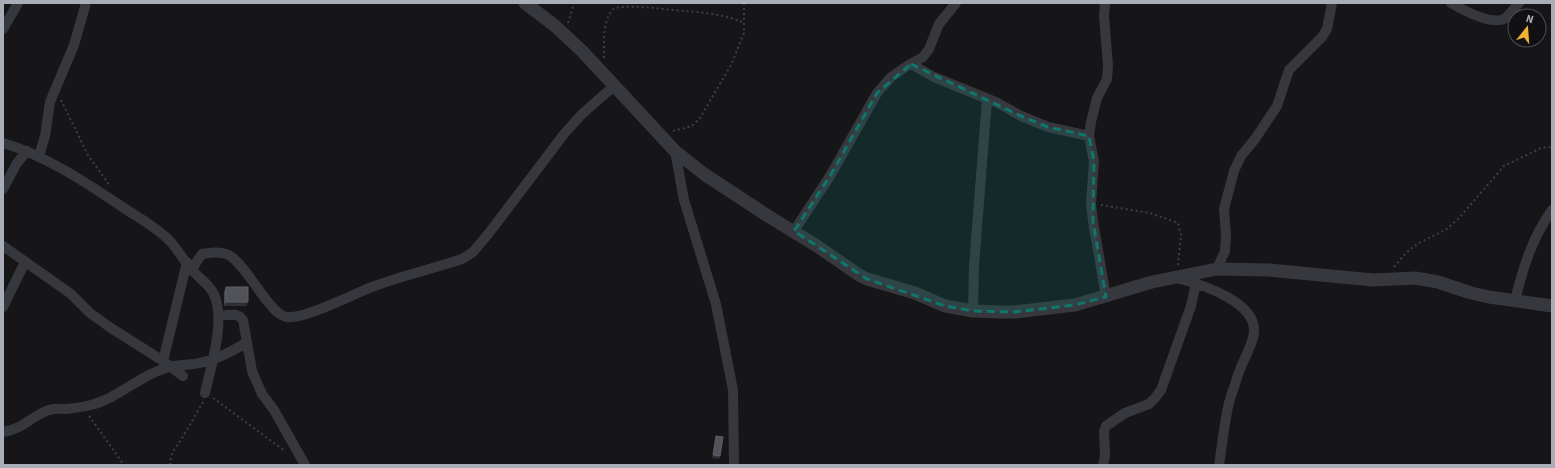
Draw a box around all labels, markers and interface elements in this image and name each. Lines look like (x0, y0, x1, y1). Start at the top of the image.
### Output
north arrow (1507, 8, 1547, 48)
text: N (1524, 11, 1535, 27)

